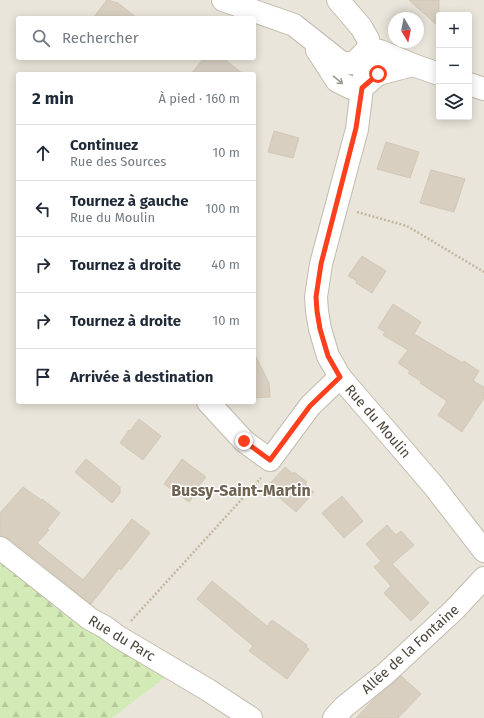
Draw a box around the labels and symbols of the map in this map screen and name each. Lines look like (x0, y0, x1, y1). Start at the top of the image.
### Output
north arrow (388, 12, 424, 48)
route start (369, 65, 387, 83)
one-way arrow (333, 76, 344, 85)
street label: Rue du Moulin (341, 381, 414, 461)
route end (235, 432, 253, 450)
district label: Bussy-Saint-Martin (171, 481, 311, 500)
street label: Allée de la Fontaine (358, 601, 463, 698)
street label: Rue du Parc (85, 612, 158, 665)

